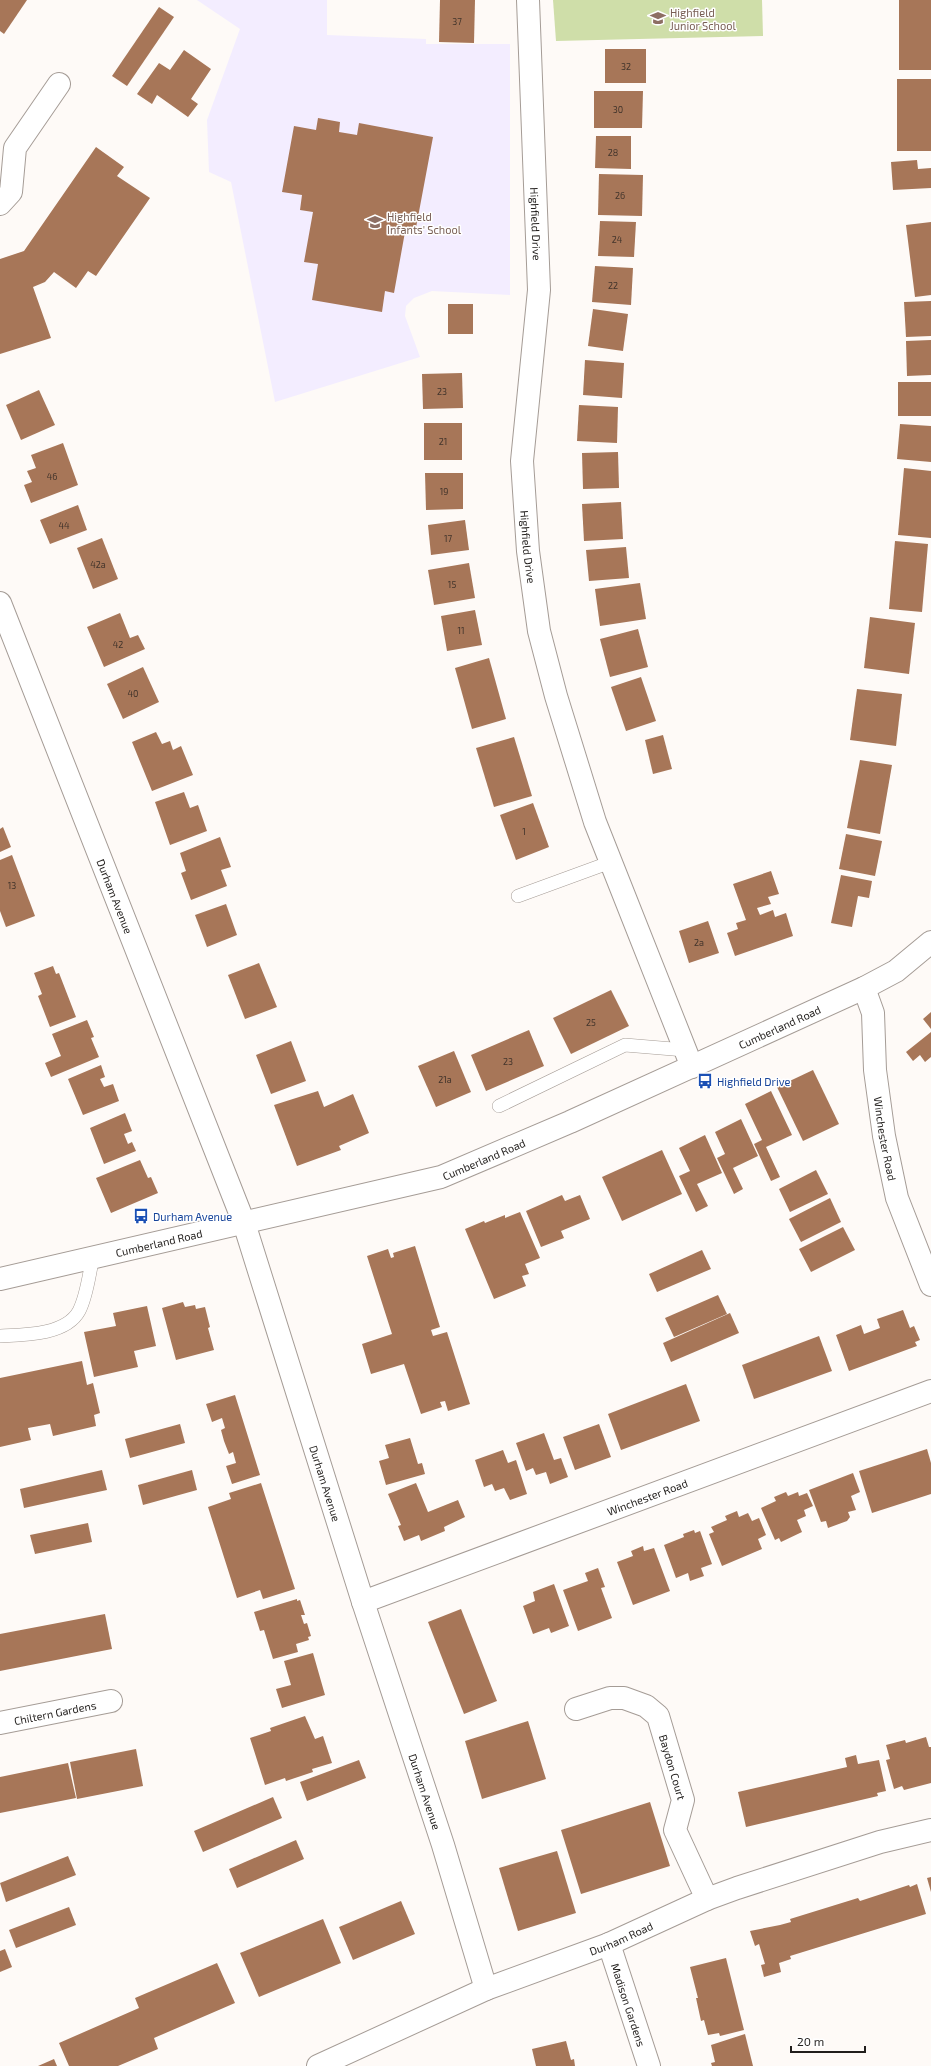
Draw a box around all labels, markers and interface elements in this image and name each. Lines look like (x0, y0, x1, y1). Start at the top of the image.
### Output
place label: Highfield Junior School (670, 6, 736, 32)
school or university icon: Highfield Junior School (649, 9, 667, 27)
house number: 37 (452, 16, 462, 27)
house number: 32 (621, 61, 631, 72)
house number: 30 (613, 104, 623, 115)
house number: 28 (608, 147, 618, 158)
street label: Highfield Drive (529, 187, 544, 261)
house number: 26 (615, 190, 625, 201)
place label: Highfield Infants' School (387, 210, 462, 236)
school or university icon: Highfield Infants' School (366, 213, 384, 231)
house number: 24 (612, 234, 623, 245)
house number: 22 (608, 280, 618, 291)
house number: 23 (437, 386, 447, 397)
house number: 21 (439, 436, 447, 447)
house number: 46 (47, 471, 57, 482)
house number: 19 (440, 486, 448, 497)
street label: Highfield Drive (519, 510, 539, 584)
house number: 44 (58, 520, 70, 531)
house number: 17 (444, 533, 452, 544)
house number: 42a (90, 559, 106, 570)
house number: 15 (448, 579, 456, 590)
house number: 11 (457, 625, 465, 636)
house number: 42 (113, 639, 123, 650)
house number: 40 (128, 688, 138, 699)
house number: 1 (522, 826, 526, 837)
street label: Durham Avenue (95, 857, 136, 935)
house number: 13 (8, 880, 16, 891)
house number: 2a (694, 937, 704, 948)
street label: Cumberland Road (736, 1002, 822, 1051)
house number: 25 (586, 1017, 596, 1028)
house number: 23 (503, 1056, 513, 1067)
bus stop icon: Highfield Drive (696, 1072, 714, 1090)
house number: 21a (438, 1074, 452, 1085)
place label: Highfield Drive (717, 1075, 790, 1088)
street label: Winchester Road (872, 1096, 900, 1182)
street label: Cumberland Road (440, 1135, 527, 1182)
bus stop icon: Durham Avenue (132, 1207, 150, 1225)
place label: Durham Avenue (153, 1210, 232, 1223)
street label: Cumberland Road (114, 1226, 203, 1259)
street label: Durham Avenue (308, 1443, 344, 1523)
street label: Winchester Road (605, 1476, 689, 1517)
street label: Chiltern Gardens (13, 1698, 98, 1727)
street label: Baydon Court (657, 1733, 689, 1801)
street label: Durham Avenue (407, 1752, 444, 1831)
street label: Durham Road (587, 1918, 655, 1957)
street label: Madison Gardens (609, 1961, 649, 2049)
scale bar (791, 2028, 865, 2054)
text: 20 m (797, 2034, 824, 2048)

